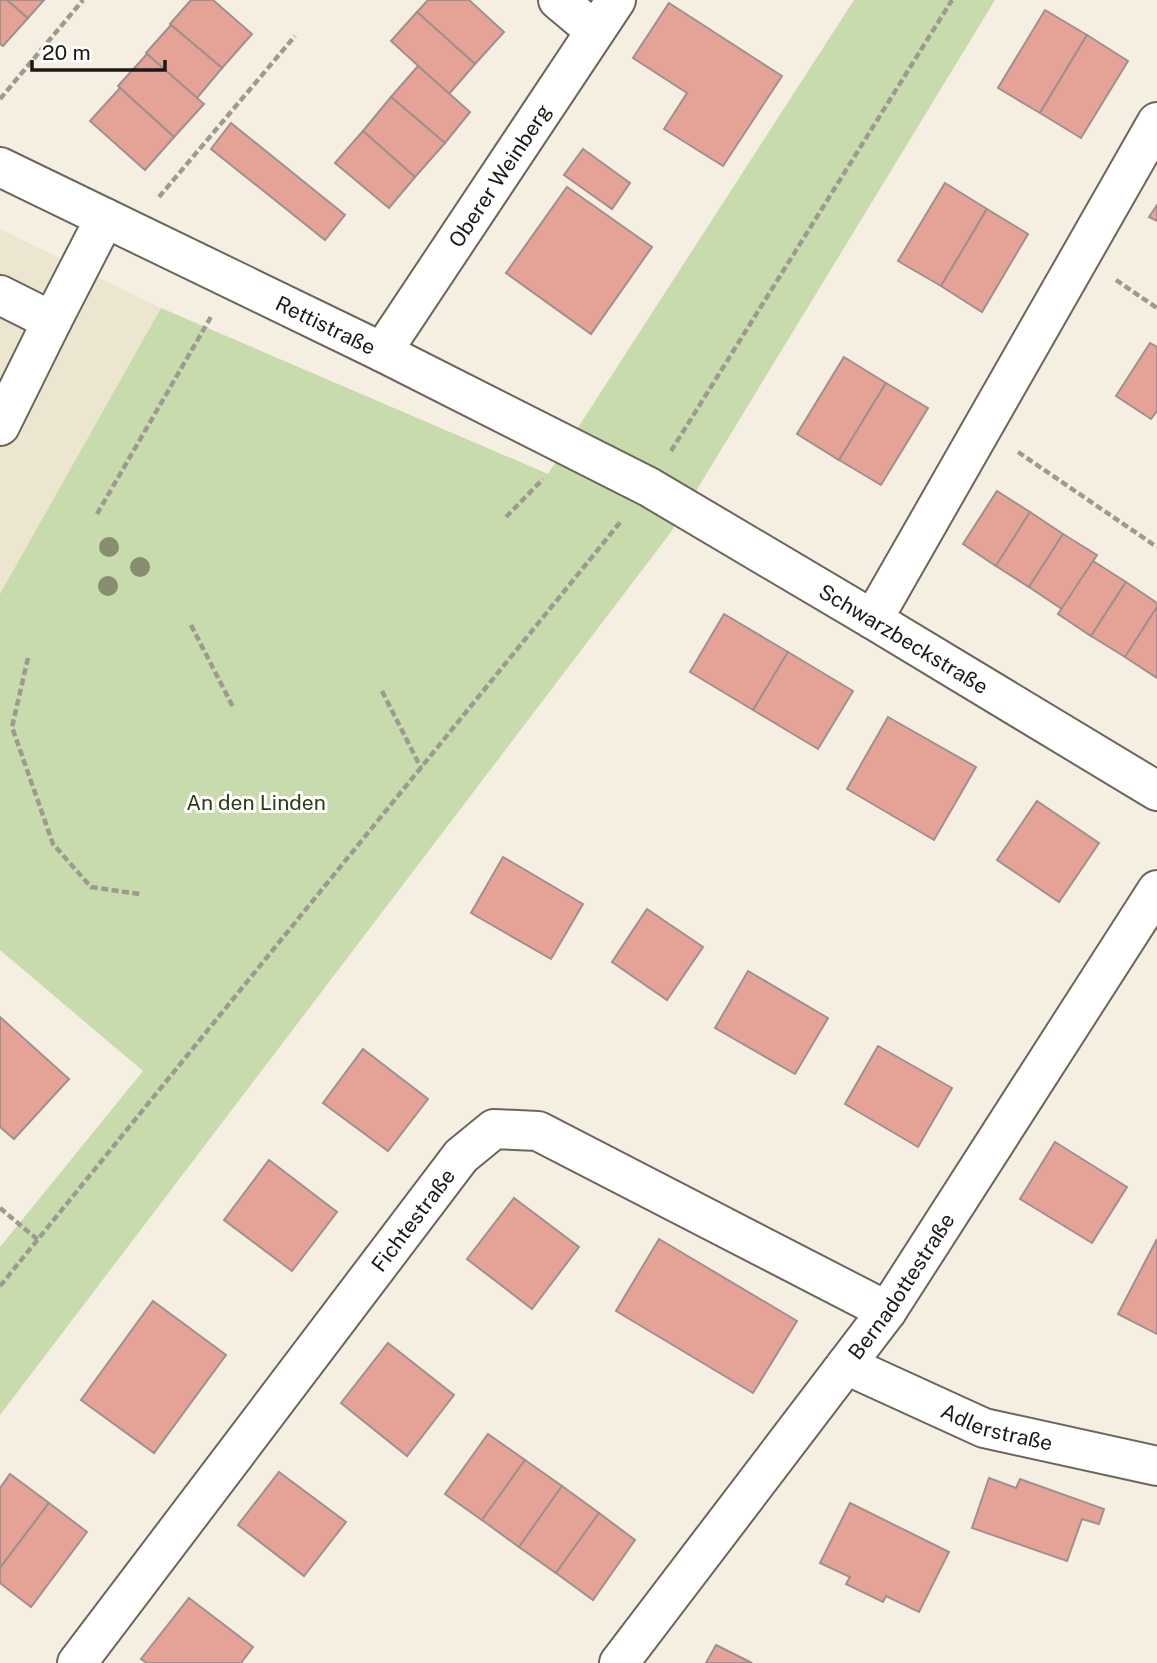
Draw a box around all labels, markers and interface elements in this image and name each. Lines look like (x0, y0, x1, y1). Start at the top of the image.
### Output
scale bar (32, 28, 164, 72)
text: 20 m (42, 40, 91, 65)
street label: Oberer Weinberg (443, 99, 556, 252)
street label: Rettistraße (272, 290, 380, 360)
street label: Schwarzbeckstraße (815, 578, 993, 699)
park label: An den Linden (186, 790, 326, 815)
street label: Fichtestraße (366, 1163, 460, 1276)
street label: Bernadottestraße (843, 1208, 959, 1364)
street label: Adlerstraße (937, 1398, 1055, 1455)

